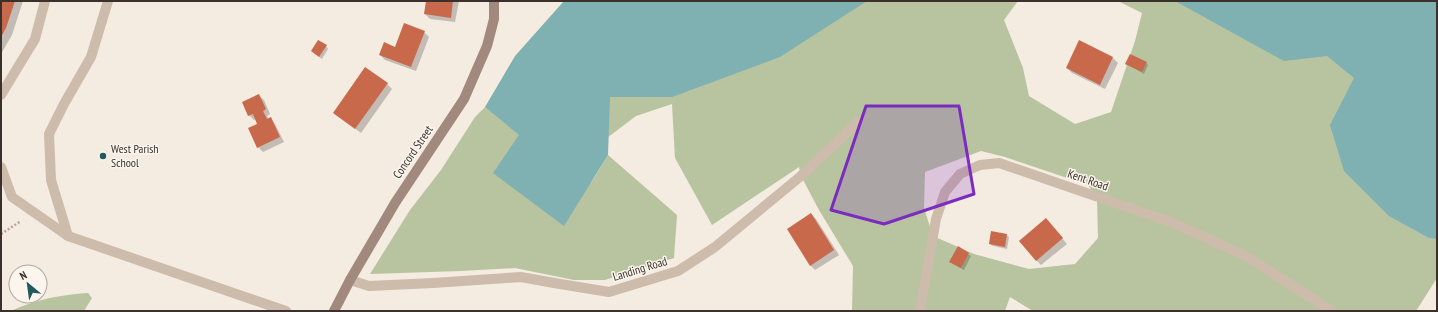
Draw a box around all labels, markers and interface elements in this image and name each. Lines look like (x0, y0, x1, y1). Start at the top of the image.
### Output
street label: Concord Street (389, 122, 436, 181)
place label: West Parish School (111, 141, 159, 170)
marker: West Parish School (98, 151, 108, 161)
street label: Kent Road (1066, 166, 1110, 193)
street label: Landing Road (611, 253, 669, 284)
north arrow (8, 264, 48, 304)
text: N (17, 268, 29, 283)

